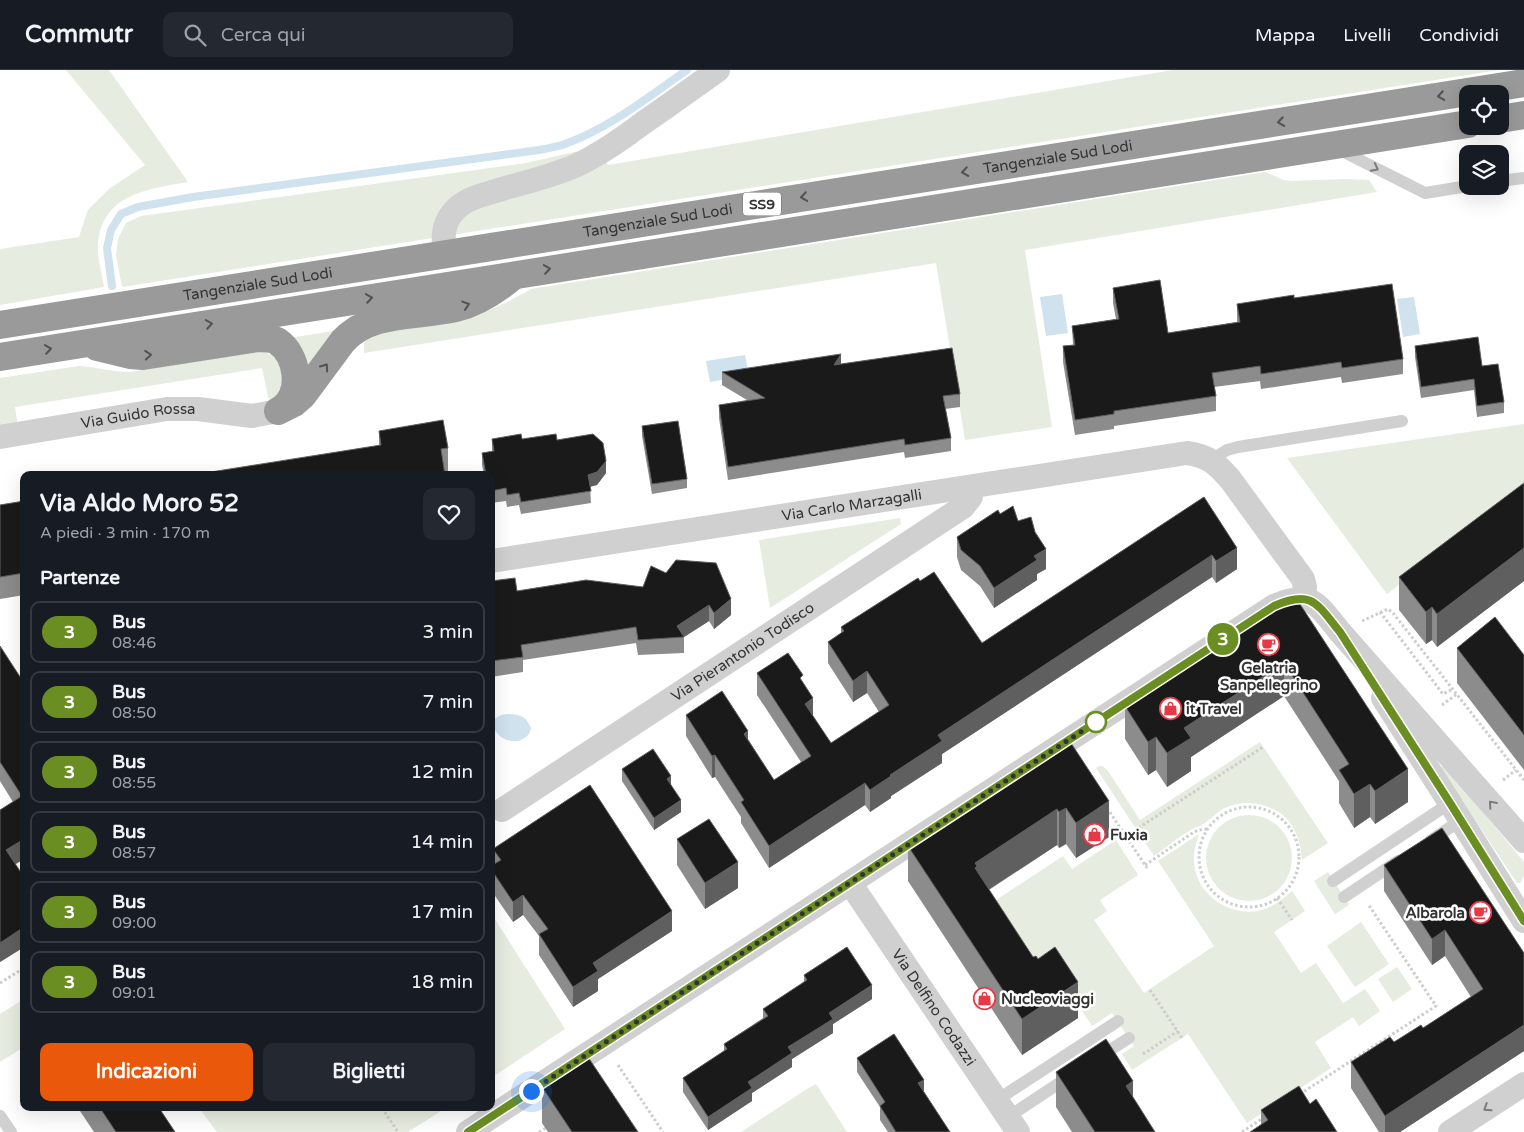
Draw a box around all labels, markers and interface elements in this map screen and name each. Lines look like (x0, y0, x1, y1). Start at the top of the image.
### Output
search box (163, 12, 513, 57)
text: Commutr (25, 20, 133, 49)
icon: search (181, 21, 209, 49)
text: Cerca qui (221, 24, 306, 46)
text: Mappa (1255, 24, 1315, 46)
text: Livelli (1343, 24, 1391, 46)
text: Condividi (1419, 24, 1499, 46)
map controls (1459, 85, 1509, 195)
button: locate (1459, 85, 1509, 135)
one-way arrow (1437, 91, 1446, 101)
one-way arrow (1276, 116, 1285, 126)
street label: Tangenziale Sud Lodi (982, 136, 1134, 178)
button: layers (1459, 145, 1509, 195)
one-way arrow (1370, 162, 1379, 172)
one-way arrow (960, 166, 969, 176)
road number: SS9 (743, 192, 781, 216)
one-way arrow (800, 192, 809, 202)
street label: Tangenziale Sud Lodi (582, 200, 734, 241)
street label: Tangenziale Sud Lodi (182, 263, 334, 305)
one-way arrow (542, 265, 551, 275)
one-way arrow (365, 293, 373, 303)
one-way arrow (461, 300, 470, 310)
one-way arrow (204, 319, 213, 329)
one-way arrow (44, 345, 52, 355)
one-way arrow (144, 349, 152, 360)
one-way arrow (319, 363, 328, 372)
street label: Via Guido Rossa (79, 400, 196, 432)
street label: Via Carlo Marzagalli (780, 485, 923, 525)
button: heart (423, 488, 475, 540)
text: Via Aldo Moro 52 (40, 489, 239, 518)
text: A piedi · 3 min · 170 m (40, 523, 210, 543)
text: Partenze (40, 567, 120, 589)
street label: Via Pierantonio Todisco (668, 598, 817, 705)
text: Bus (112, 611, 146, 633)
text: 3 (64, 621, 75, 643)
text: 3 min (422, 621, 473, 643)
line badge: 3 (1207, 623, 1239, 655)
text: 3 (1217, 628, 1229, 650)
text: 08:46 (112, 633, 156, 653)
cafe icon: Gelatria Sanpellegrino (1257, 633, 1281, 657)
place label: Gelatria Sanpellegrino (1220, 659, 1318, 695)
text: Bus (112, 681, 146, 703)
text: 3 (64, 691, 75, 713)
text: 7 min (422, 691, 473, 713)
shop icon: it Travel (1158, 697, 1182, 721)
place label: it Travel (1186, 700, 1242, 718)
text: 08:50 (112, 703, 156, 723)
unlabelled marker (1085, 711, 1107, 733)
text: Bus (112, 751, 146, 773)
text: 3 (64, 761, 75, 783)
text: 12 min (410, 761, 473, 783)
text: 08:55 (112, 773, 156, 793)
one-way arrow (1489, 801, 1498, 810)
text: Bus (112, 821, 146, 843)
shop icon: Fuxia (1082, 823, 1106, 847)
place label: Fuxia (1110, 826, 1148, 844)
text: 3 (64, 831, 75, 853)
text: 14 min (410, 831, 473, 853)
text: 08:57 (112, 843, 156, 863)
text: Bus (112, 891, 146, 913)
text: 3 (64, 901, 75, 923)
text: 17 min (410, 901, 473, 923)
cafe icon: Albarola (1469, 901, 1493, 925)
place label: Albarola (1405, 904, 1465, 922)
text: 09:00 (112, 913, 156, 933)
street label: Via Delfino Codazzi (888, 945, 980, 1069)
text: Bus (112, 961, 146, 983)
text: 3 (64, 971, 75, 993)
text: 18 min (410, 971, 473, 993)
text: 09:01 (112, 983, 156, 1003)
shop icon: Nucleoviaggi (973, 987, 997, 1011)
place label: Nucleoviaggi (1001, 990, 1094, 1009)
button: Indicazioni (40, 1043, 253, 1101)
button: Biglietti (263, 1043, 475, 1101)
your location (519, 1079, 544, 1104)
one-way arrow (1483, 1102, 1493, 1111)

